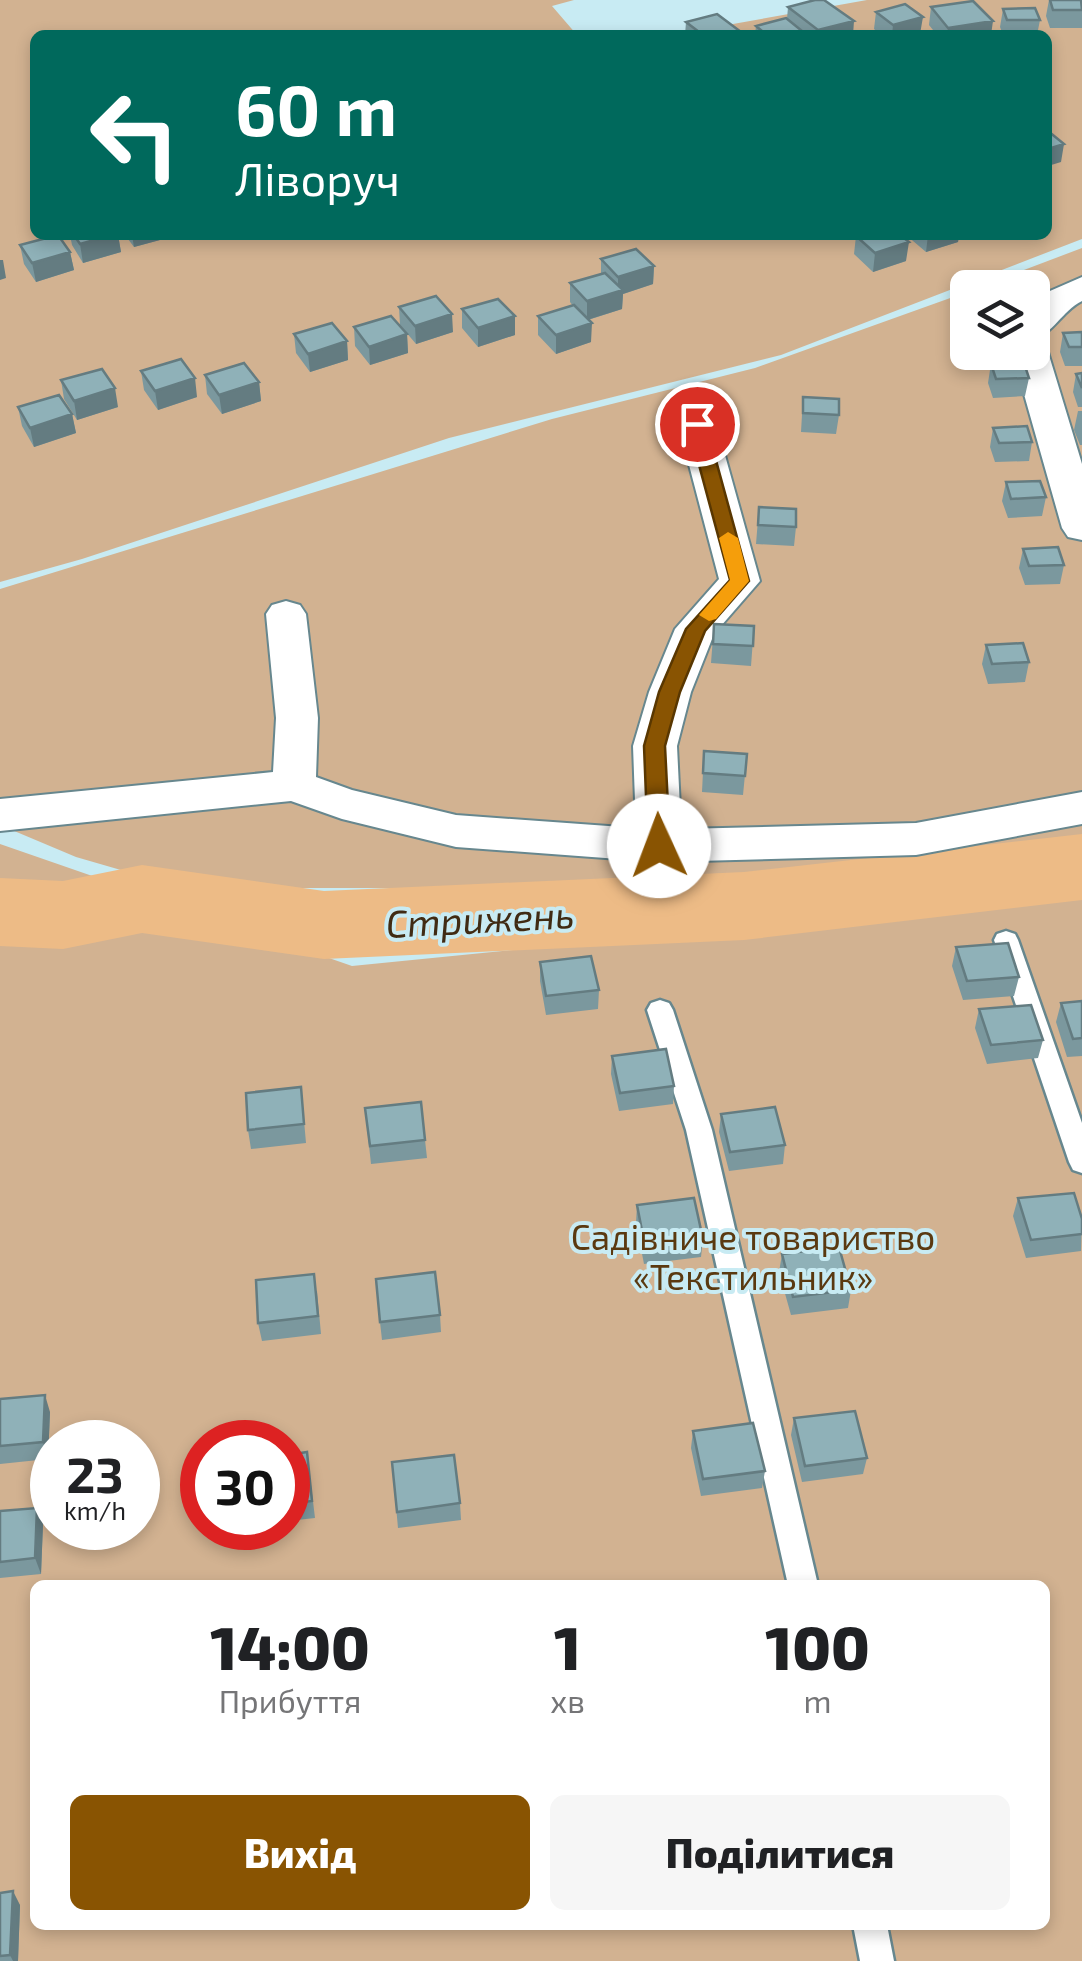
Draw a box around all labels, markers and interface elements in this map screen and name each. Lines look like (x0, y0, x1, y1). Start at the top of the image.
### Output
text: 60 m (235, 66, 397, 150)
icon: left (70, 70, 200, 200)
text: Ліворуч (235, 151, 400, 205)
map controls (950, 270, 1050, 370)
button: layers (950, 270, 1050, 370)
pin (655, 382, 740, 467)
icon: arrive (670, 397, 725, 452)
position arrow (607, 794, 711, 898)
water label: Стрижень (385, 890, 575, 946)
park label: Садівниче товариство «Текстильник» (571, 1215, 935, 1297)
speed limit sign: 30 (180, 1420, 310, 1550)
text: 23 (66, 1443, 124, 1503)
text: km/h (64, 1495, 126, 1525)
text: 14:00 (210, 1610, 370, 1682)
text: 1 (554, 1610, 581, 1682)
text: 100 (765, 1610, 870, 1682)
text: Прибуття (219, 1681, 361, 1719)
text: хв (550, 1681, 585, 1719)
text: m (803, 1681, 831, 1719)
button: Вихід (70, 1795, 530, 1910)
button: Поділитися (550, 1795, 1010, 1910)

